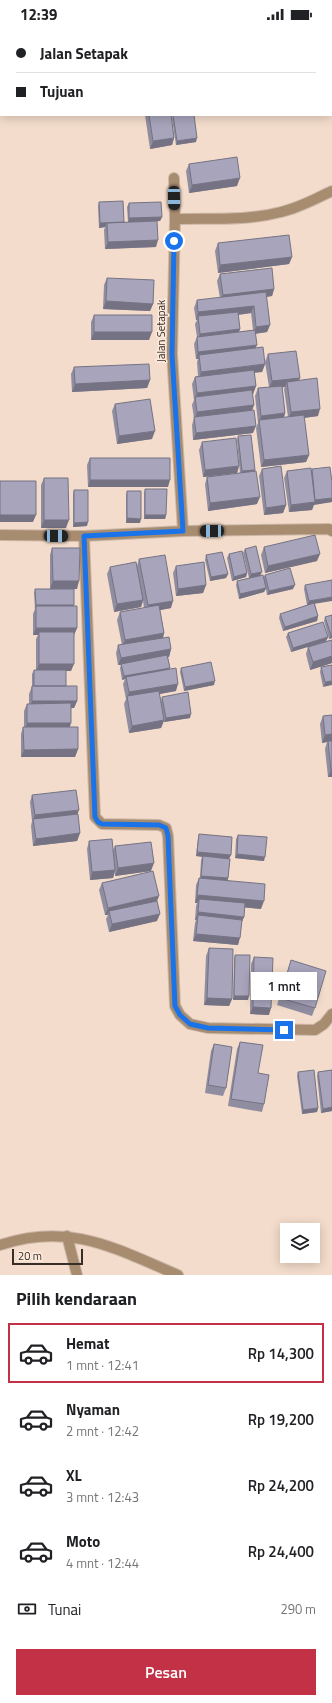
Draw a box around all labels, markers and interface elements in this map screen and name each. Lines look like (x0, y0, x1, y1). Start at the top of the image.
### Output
text: 12:39 (20, 3, 57, 26)
text: Jalan Setapak (40, 42, 128, 65)
text: Tujuan (40, 80, 84, 103)
car (168, 186, 180, 210)
route start (165, 232, 183, 250)
street label: Jalan Setapak (153, 299, 169, 362)
car (200, 525, 224, 537)
car (44, 530, 68, 542)
callout: 1 mnt (251, 972, 317, 1000)
text: 1 mnt (268, 976, 300, 996)
route end (275, 1021, 293, 1039)
map controls (280, 1223, 320, 1263)
button: layers (280, 1223, 320, 1263)
scale bar (12, 1247, 83, 1266)
text: 20 m (18, 1248, 42, 1264)
text: Pilih kendaraan (16, 1285, 137, 1312)
text: Hemat (66, 1332, 109, 1355)
icon: car (18, 1335, 54, 1371)
text: Rp 14,300 (248, 1342, 314, 1365)
text: 1 mnt · 12:41 (66, 1355, 139, 1375)
text: Nyaman (66, 1398, 120, 1421)
icon: car (18, 1401, 54, 1437)
text: Rp 19,200 (248, 1408, 314, 1431)
text: 2 mnt · 12:42 (66, 1421, 139, 1441)
text: XL (66, 1464, 82, 1487)
icon: car (18, 1467, 54, 1503)
text: Rp 24,200 (248, 1474, 314, 1497)
text: 3 mnt · 12:43 (66, 1487, 139, 1507)
text: Moto (66, 1530, 100, 1553)
icon: car (18, 1533, 54, 1569)
text: Rp 24,400 (248, 1540, 314, 1563)
text: 4 mnt · 12:44 (66, 1553, 139, 1573)
icon: cash (16, 1598, 38, 1620)
text: Tunai (48, 1598, 81, 1621)
text: 290 m (280, 1599, 316, 1619)
button: Pesan (16, 1649, 316, 1695)

